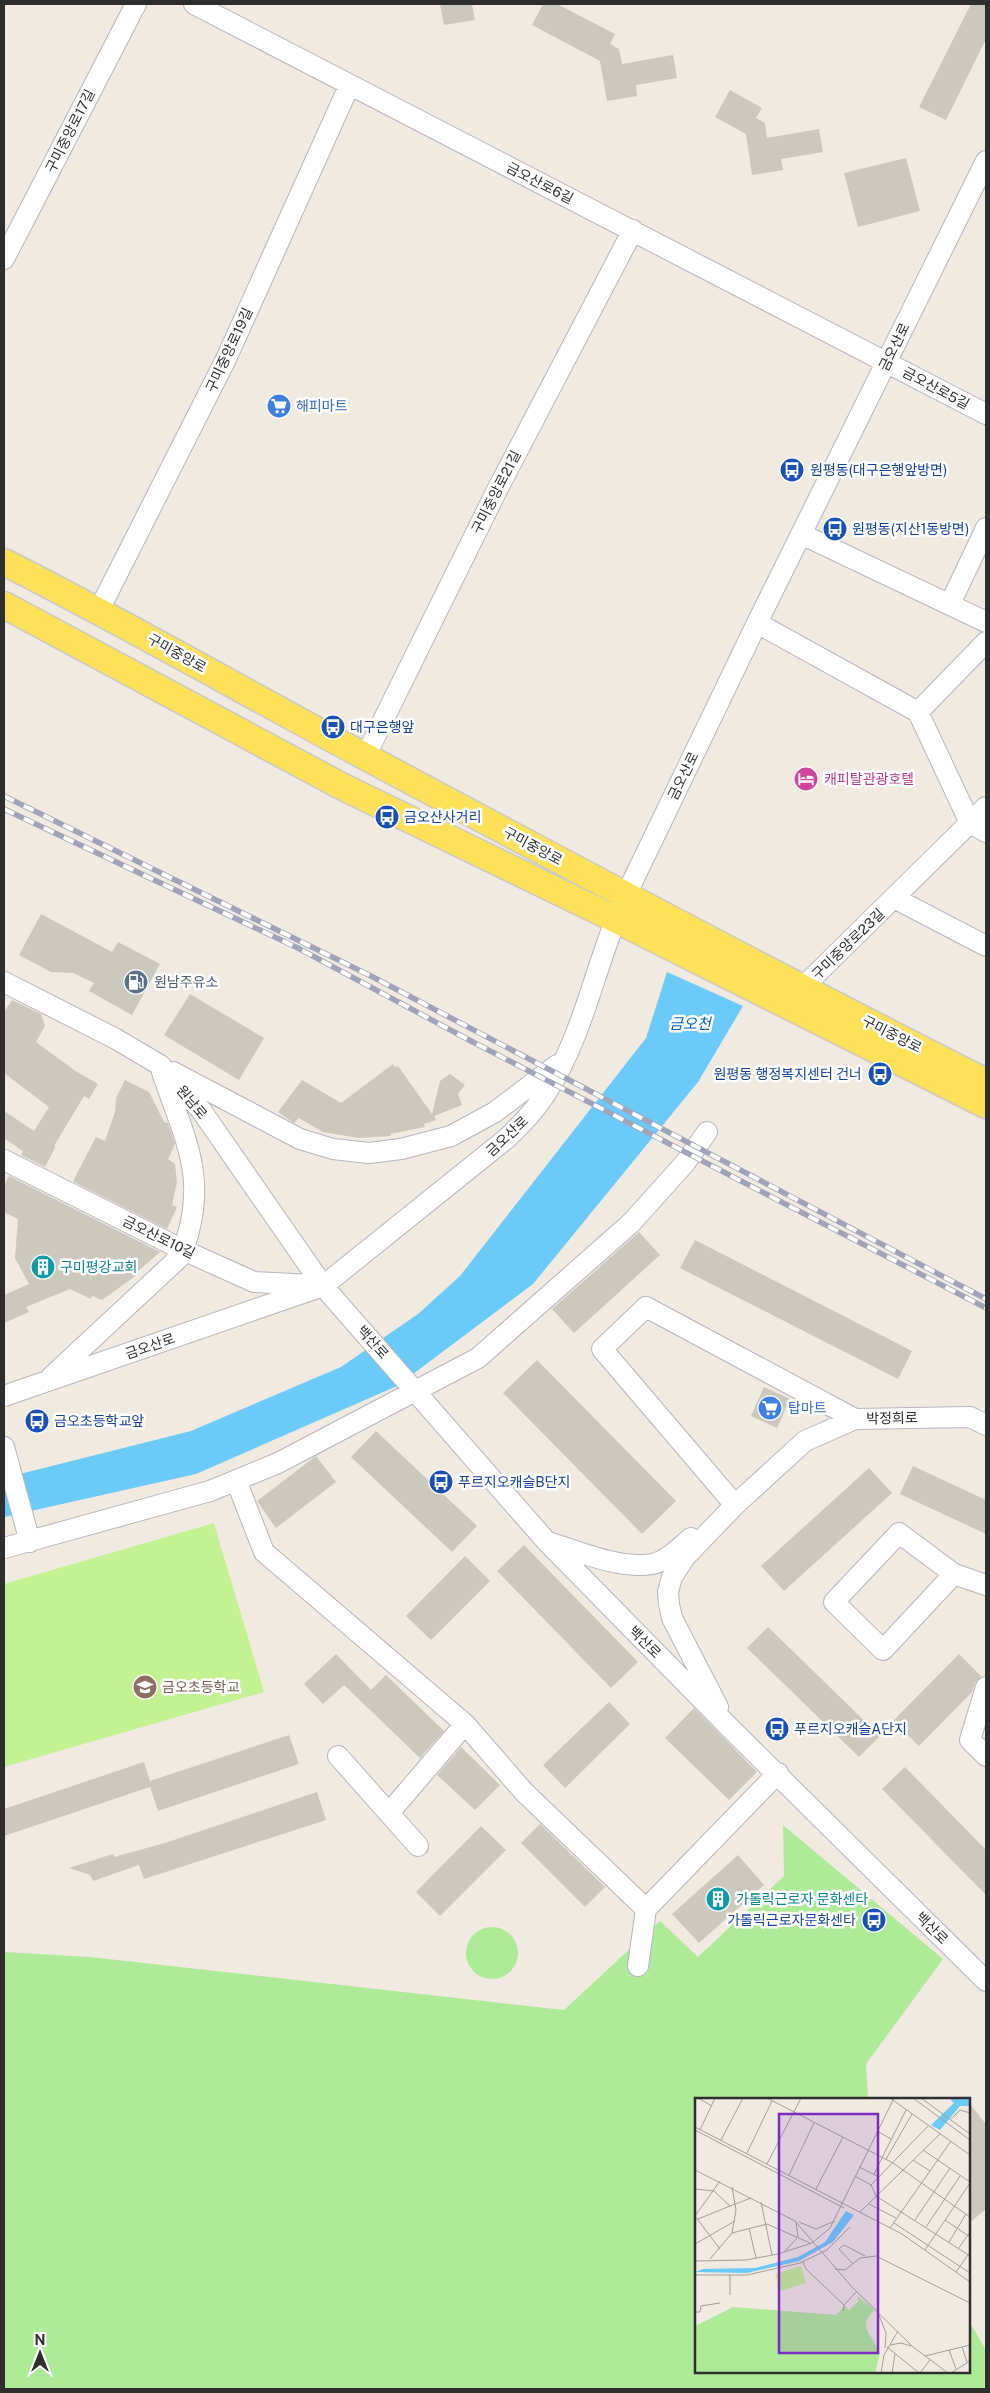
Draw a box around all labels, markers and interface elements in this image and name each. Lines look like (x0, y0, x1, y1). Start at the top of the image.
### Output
street label: 구미중앙로17길 (42, 87, 98, 175)
street label: 금오산로6길 (504, 159, 576, 207)
street label: 구미중앙로19길 (202, 305, 256, 395)
street label: 금오산로 (876, 320, 913, 374)
street label: 금오산로5길 (900, 364, 972, 412)
supermarket icon: 해피마트 (266, 393, 292, 419)
place label: 해피마트 (296, 398, 348, 414)
street label: 구미중앙로21길 (468, 448, 524, 536)
bus stop icon: 원평동(대구은행앞방면) (779, 457, 805, 483)
place label: 원평동(대구은행앞방면) (810, 462, 947, 478)
bus stop icon: 원평동(지산1동방면) (822, 516, 848, 542)
place label: 원평동(지산1동방면) (852, 521, 969, 537)
street label: 구미중앙로 (145, 630, 209, 676)
bus stop icon: 대구은행앞 (320, 714, 346, 740)
place label: 대구은행앞 (350, 719, 415, 735)
street label: 금오산로 (665, 749, 702, 803)
hotel icon: 캐피탈관광호텔 (793, 766, 819, 792)
place label: 캐피탈관광호텔 (824, 771, 914, 787)
bus stop icon: 금오산사거리 (374, 804, 400, 830)
place label: 금오산사거리 (404, 809, 481, 825)
street label: 구미중앙로 (501, 824, 565, 868)
street label: 구미중앙로23길 (808, 905, 888, 983)
fuel station icon: 원남주유소 (123, 969, 149, 995)
place label: 원남주유소 (154, 974, 219, 990)
street label: 구미중앙로 (860, 1012, 924, 1056)
water label: 금오천 (669, 1015, 713, 1032)
bus stop icon: 원평동 행정복지센터 건너 (867, 1061, 893, 1087)
place label: 원평동 행정복지센터 건너 (714, 1066, 862, 1082)
street label: 원남로 (173, 1082, 211, 1122)
street label: 금오산로 (483, 1113, 531, 1159)
street label: 금오산로10길 (120, 1213, 198, 1261)
building icon: 구미평강교회 (30, 1254, 56, 1280)
place label: 구미평강교회 (60, 1259, 137, 1275)
street label: 백산로 (354, 1322, 392, 1362)
street label: 금오산로 (123, 1330, 177, 1362)
supermarket icon: 탑마트 (757, 1395, 783, 1421)
place label: 탑마트 (788, 1400, 827, 1416)
bus stop icon: 금오초등학교앞 (24, 1408, 50, 1434)
street label: 박정희로 (866, 1410, 918, 1426)
place label: 금오초등학교앞 (54, 1413, 144, 1429)
bus stop icon: 푸르지오캐슬B단지 (428, 1469, 454, 1495)
place label: 푸르지오캐슬B단지 (458, 1474, 570, 1490)
street label: 백산로 (626, 1623, 664, 1661)
school or university icon: 금오초등학교 (132, 1674, 158, 1700)
place label: 금오초등학교 (162, 1679, 239, 1695)
bus stop icon: 푸르지오캐슬A단지 (764, 1716, 790, 1742)
place label: 푸르지오캐슬A단지 (794, 1721, 907, 1737)
building icon: 가톨릭근로자 문화센타 (705, 1886, 731, 1912)
place label: 가톨릭근로자 문화센타 (736, 1891, 868, 1907)
bus stop icon: 가톨릭근로자문화센타 (861, 1907, 887, 1933)
street label: 백산로 (913, 1909, 951, 1947)
place label: 가톨릭근로자문화센타 (727, 1912, 856, 1928)
inset map (695, 2098, 970, 2373)
north arrow (15, 2328, 65, 2378)
text: N (35, 2332, 45, 2348)

